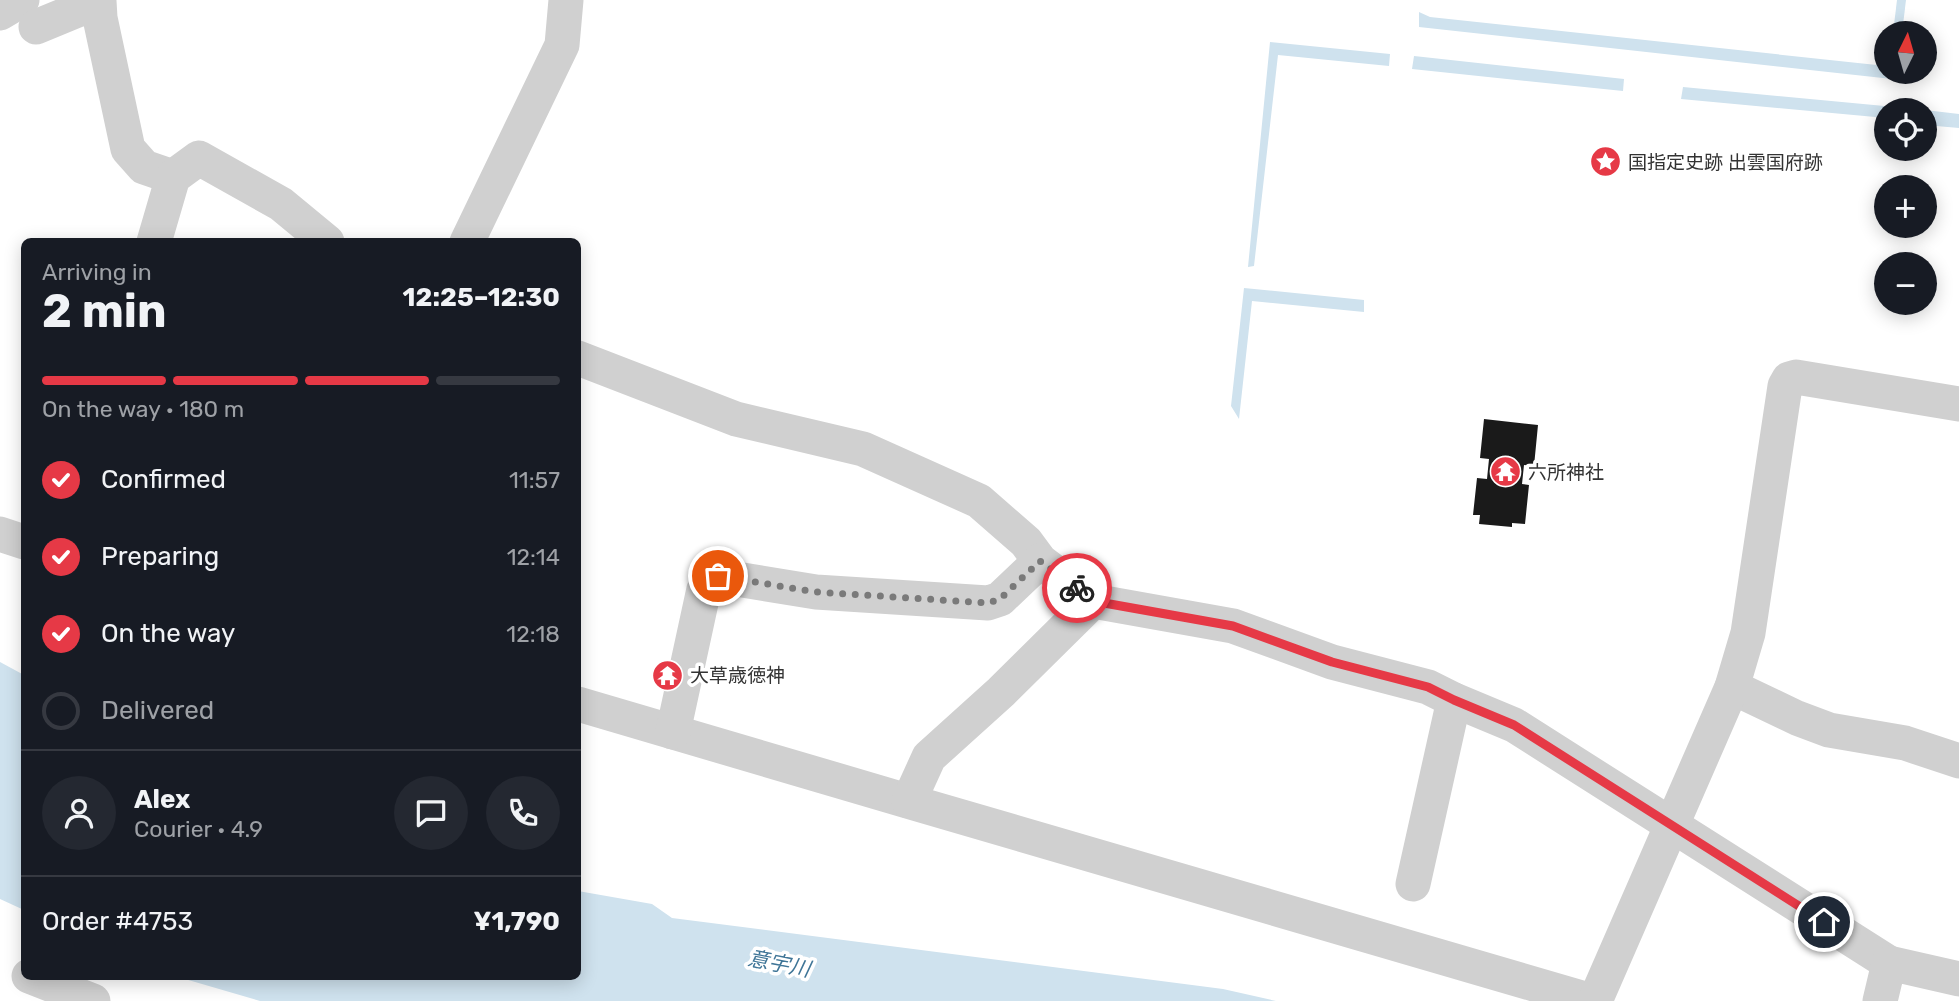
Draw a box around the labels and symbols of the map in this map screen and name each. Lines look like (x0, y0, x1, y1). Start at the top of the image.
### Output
north arrow (1874, 21, 1937, 84)
place icon: 国指定史跡 出雲国府跡 (1588, 145, 1622, 179)
place label: 国指定史跡 出雲国府跡 (1628, 151, 1823, 174)
temple icon: 六所神社 (1488, 455, 1522, 489)
place label: 六所神社 (1528, 461, 1604, 484)
pin (688, 546, 748, 606)
courier (1042, 553, 1112, 623)
temple icon: 大草歳徳神 (650, 658, 684, 692)
place label: 大草歳徳神 (690, 664, 785, 687)
pin (1794, 892, 1854, 952)
water label: 意宇川 (746, 945, 814, 982)

